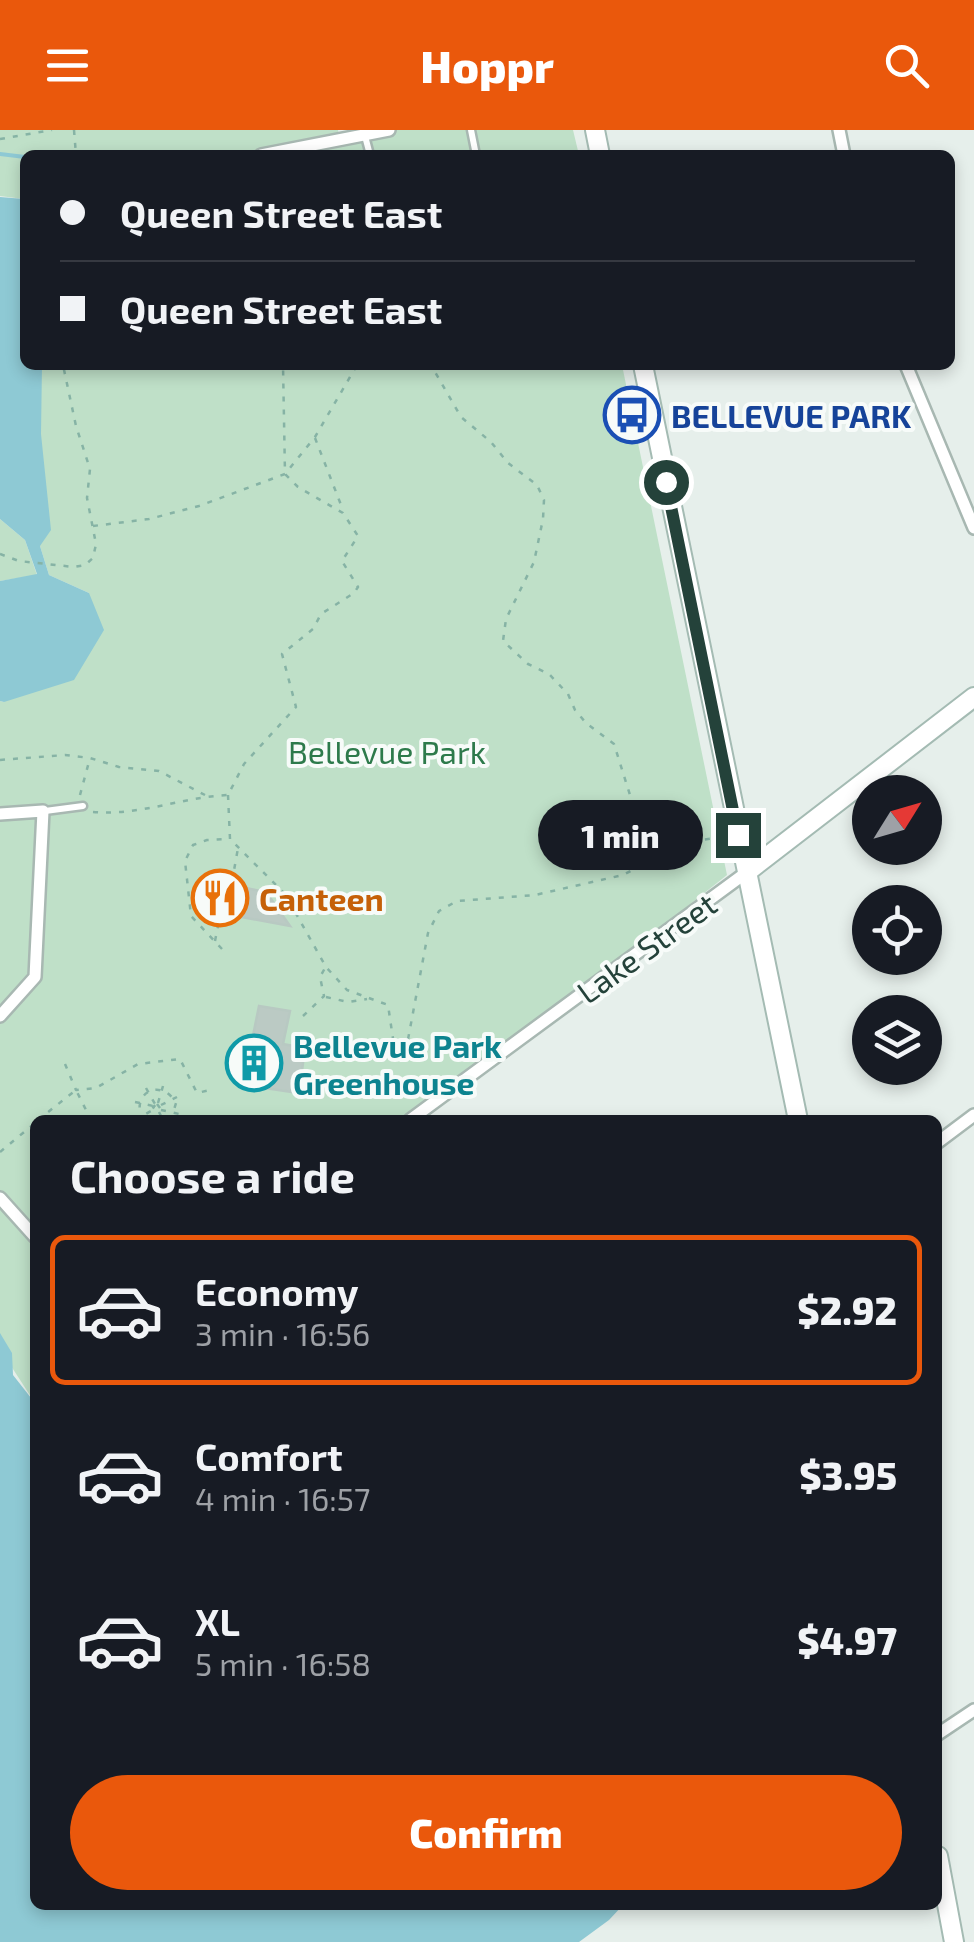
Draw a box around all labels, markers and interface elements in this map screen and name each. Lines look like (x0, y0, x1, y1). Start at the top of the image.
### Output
icon: menu (40, 38, 95, 93)
text: Hoppr (420, 38, 554, 92)
icon: search (879, 38, 934, 93)
text: Queen Street East (120, 190, 442, 236)
text: Queen Street East (120, 286, 442, 332)
bus stop icon: BELLEVUE PARK (602, 385, 662, 445)
place label: BELLEVUE PARK (671, 396, 912, 434)
route start (644, 460, 689, 505)
park label: Bellevue Park (288, 732, 486, 770)
north arrow (852, 775, 942, 865)
map controls (852, 775, 942, 1085)
callout: 1 min (538, 800, 703, 870)
route end (716, 813, 761, 858)
text: 1 min (581, 816, 660, 854)
restaurant icon: Canteen (190, 868, 250, 928)
place label: Canteen (259, 879, 384, 917)
street label: Lake Street (569, 884, 723, 1010)
button: locate (852, 885, 942, 975)
button: layers (852, 995, 942, 1085)
place label: Bellevue Park Greenhouse (293, 1026, 502, 1101)
building icon: Bellevue Park Greenhouse (224, 1033, 284, 1093)
text: Choose a ride (70, 1148, 355, 1202)
icon: car (75, 1265, 165, 1355)
text: Economy (195, 1268, 359, 1314)
text: $2.92 (797, 1287, 897, 1333)
text: 3 min · 16:56 (195, 1314, 370, 1352)
icon: car (75, 1430, 165, 1520)
text: Comfort (195, 1433, 343, 1479)
text: $3.95 (799, 1452, 897, 1498)
text: 4 min · 16:57 (195, 1479, 370, 1517)
icon: car (75, 1595, 165, 1685)
text: XL (195, 1598, 240, 1644)
text: $4.97 (797, 1617, 897, 1663)
text: 5 min · 16:58 (195, 1644, 371, 1682)
button: Confirm (70, 1775, 902, 1890)

